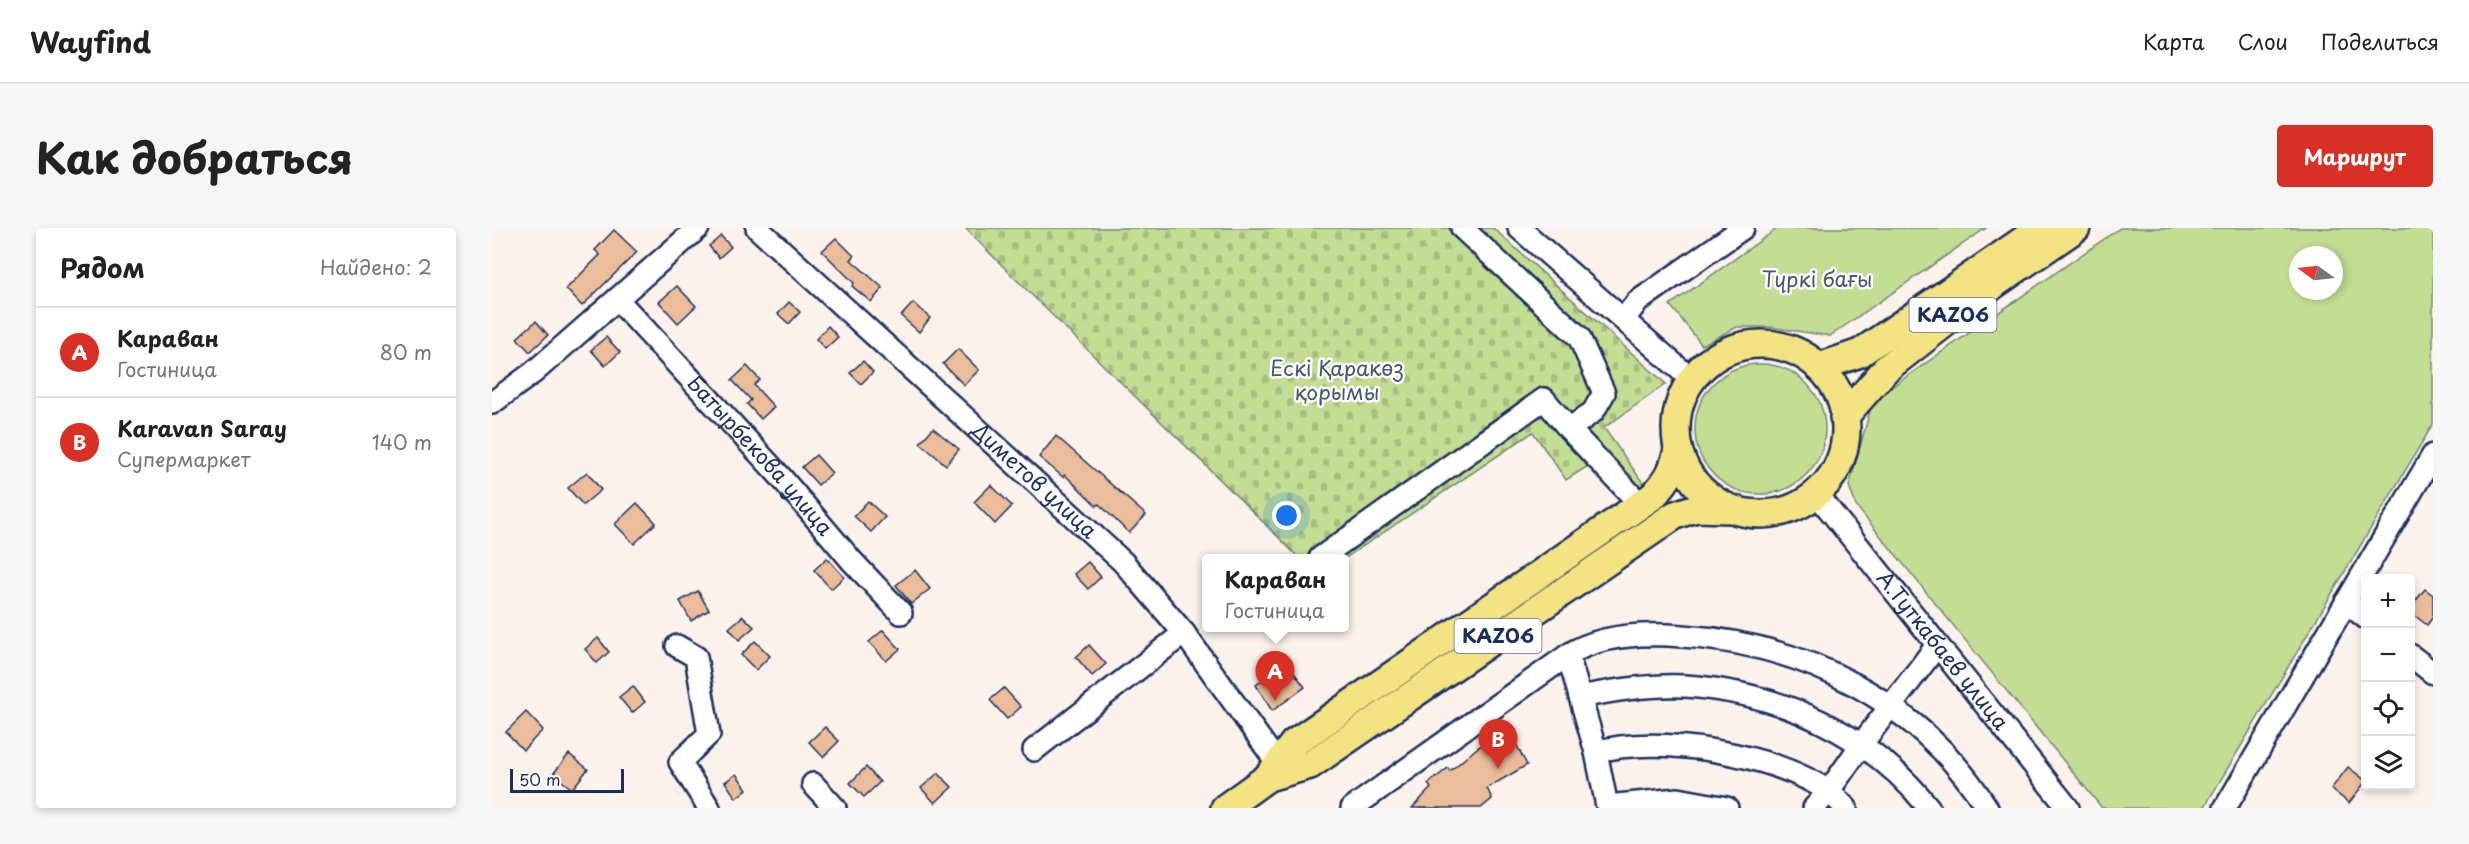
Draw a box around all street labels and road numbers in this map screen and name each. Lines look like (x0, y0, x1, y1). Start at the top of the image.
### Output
road number: KАZ06 (1910, 298, 1996, 332)
street label: Батырбекова улица (681, 367, 842, 542)
street label: Диметов улица (965, 413, 1106, 546)
street label: А.Туткабаев улица (1870, 563, 2018, 737)
road number: KАZ06 (1454, 619, 1542, 653)

